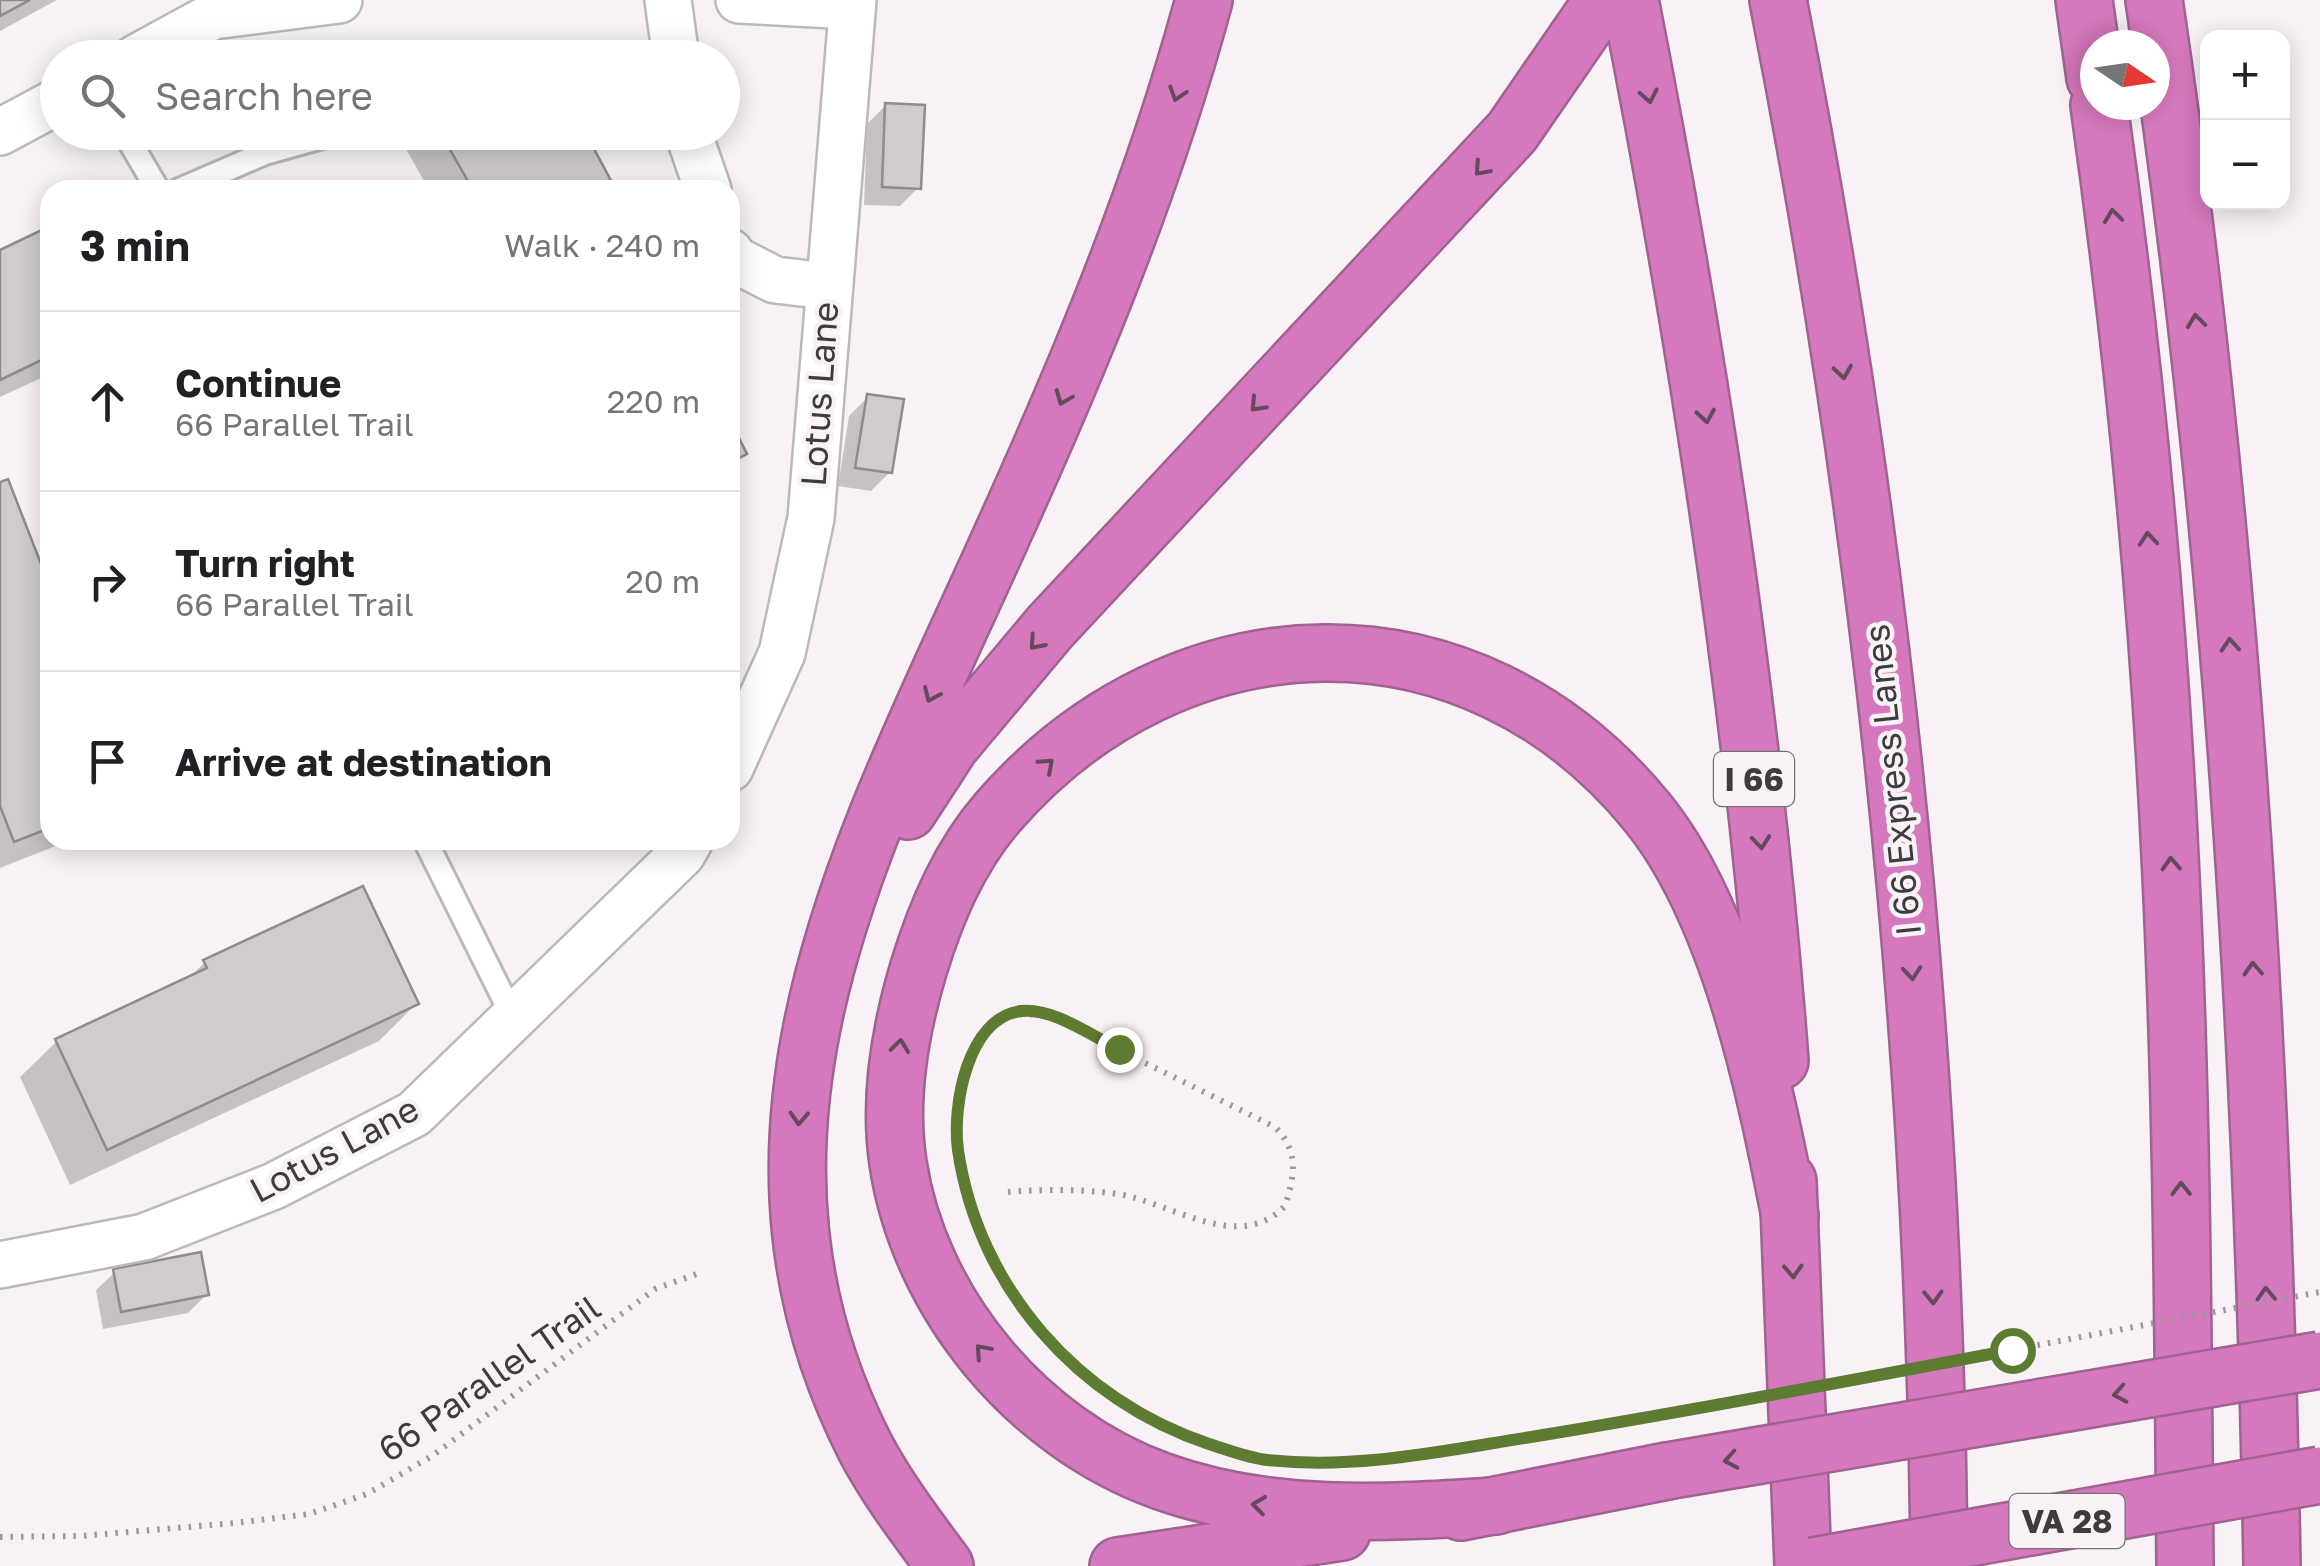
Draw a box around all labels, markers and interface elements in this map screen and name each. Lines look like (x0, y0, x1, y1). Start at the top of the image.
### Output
north arrow (2080, 30, 2170, 120)
map controls (2200, 30, 2290, 210)
button: + (2200, 30, 2290, 120)
search box (40, 40, 740, 150)
icon: search (75, 68, 130, 123)
text: Search here (155, 73, 373, 118)
one-way arrow (1168, 84, 1188, 101)
one-way arrow (1638, 88, 1659, 104)
button: − (2200, 120, 2290, 210)
one-way arrow (1475, 157, 1493, 176)
one-way arrow (2103, 208, 2124, 224)
text: 3 min (80, 220, 190, 270)
text: Walk · 240 m (504, 226, 700, 264)
street label: Lotus Lane (792, 300, 846, 488)
one-way arrow (2186, 313, 2207, 329)
text: Continue (175, 360, 341, 405)
one-way arrow (1832, 363, 1853, 380)
icon: ahead (80, 374, 135, 429)
text: 220 m (607, 382, 700, 420)
one-way arrow (1055, 388, 1075, 406)
one-way arrow (1251, 393, 1269, 411)
text: 66 Parallel Trail (175, 405, 414, 443)
one-way arrow (1695, 407, 1716, 424)
one-way arrow (2138, 531, 2160, 547)
text: Turn right (175, 540, 355, 585)
icon: right (80, 554, 135, 609)
text: 20 m (625, 562, 700, 600)
text: 66 Parallel Trail (175, 585, 414, 623)
street label: I 66 Express Lanes (1855, 622, 1929, 938)
one-way arrow (1030, 631, 1048, 650)
one-way arrow (2219, 636, 2241, 652)
one-way arrow (923, 685, 943, 703)
icon: arrive (80, 734, 135, 789)
text: Arrive at destination (175, 739, 552, 784)
road number: I 66 (1714, 752, 1794, 806)
one-way arrow (1035, 759, 1054, 777)
one-way arrow (1750, 834, 1771, 850)
one-way arrow (2161, 855, 2182, 871)
one-way arrow (2243, 960, 2264, 976)
one-way arrow (1900, 965, 1922, 981)
route end (1097, 1027, 1143, 1073)
one-way arrow (889, 1038, 910, 1055)
street label: Lotus Lane (242, 1087, 426, 1211)
one-way arrow (789, 1111, 810, 1127)
one-way arrow (2170, 1180, 2192, 1196)
one-way arrow (1782, 1263, 1803, 1279)
one-way arrow (2256, 1285, 2277, 1301)
street label: 66 Parallel Trail (370, 1286, 608, 1470)
one-way arrow (1923, 1289, 1944, 1305)
route start (1990, 1328, 2036, 1374)
one-way arrow (976, 1344, 994, 1363)
one-way arrow (2112, 1383, 2129, 1404)
one-way arrow (1723, 1449, 1739, 1470)
road number: VA 28 (2010, 1494, 2124, 1548)
one-way arrow (1251, 1495, 1267, 1516)

